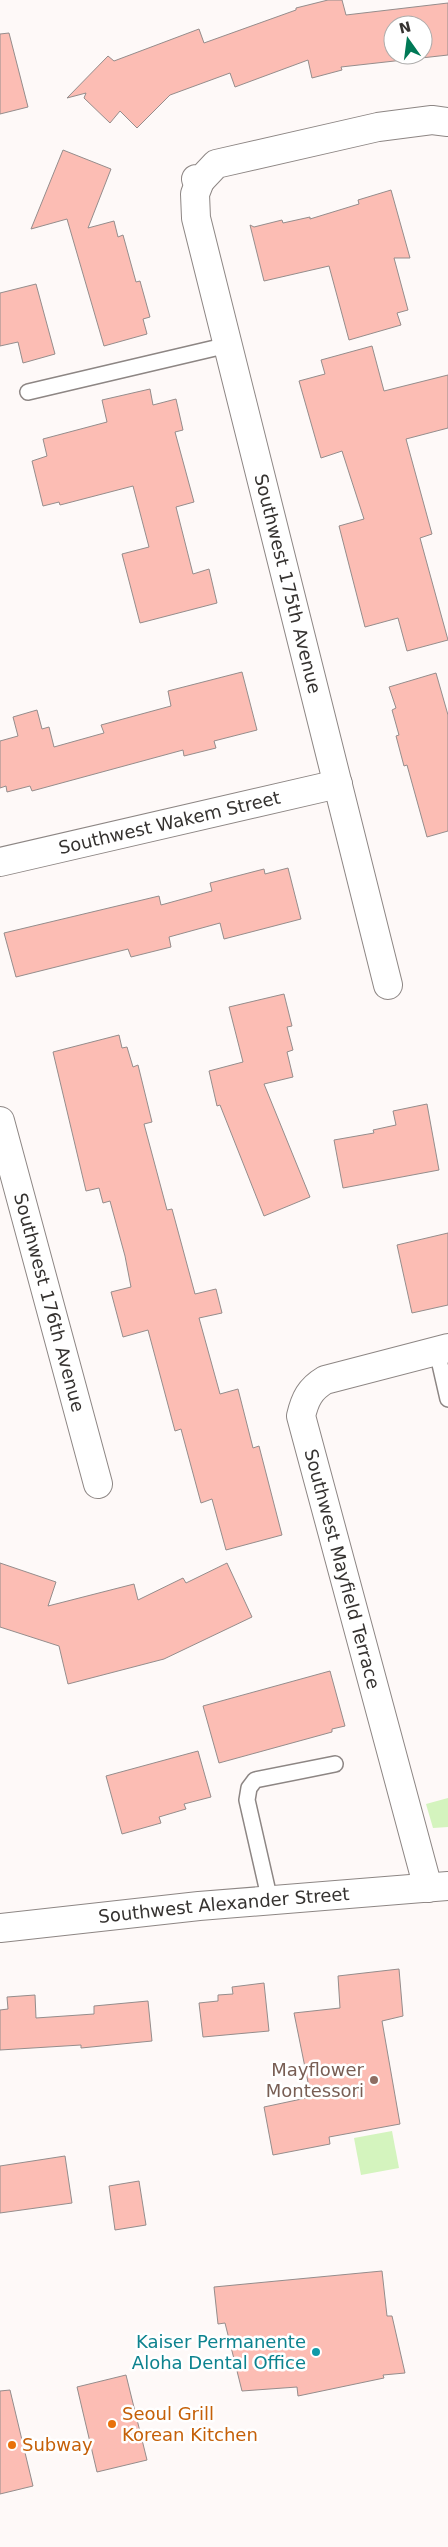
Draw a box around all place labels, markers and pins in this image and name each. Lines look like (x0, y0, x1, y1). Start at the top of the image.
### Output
place label: Mayflower Montessori (266, 2059, 365, 2101)
marker: Mayflower Montessori (368, 2074, 380, 2086)
place label: Kaiser Permanente Aloha Dental Office (132, 2331, 306, 2373)
marker: Kaiser Permanente Aloha Dental Office (310, 2346, 322, 2358)
place label: Seoul Grill Korean Kitchen (122, 2403, 258, 2445)
marker: Seoul Grill Korean Kitchen (106, 2418, 118, 2430)
place label: Subway (22, 2434, 93, 2455)
marker: Subway (6, 2439, 18, 2451)

